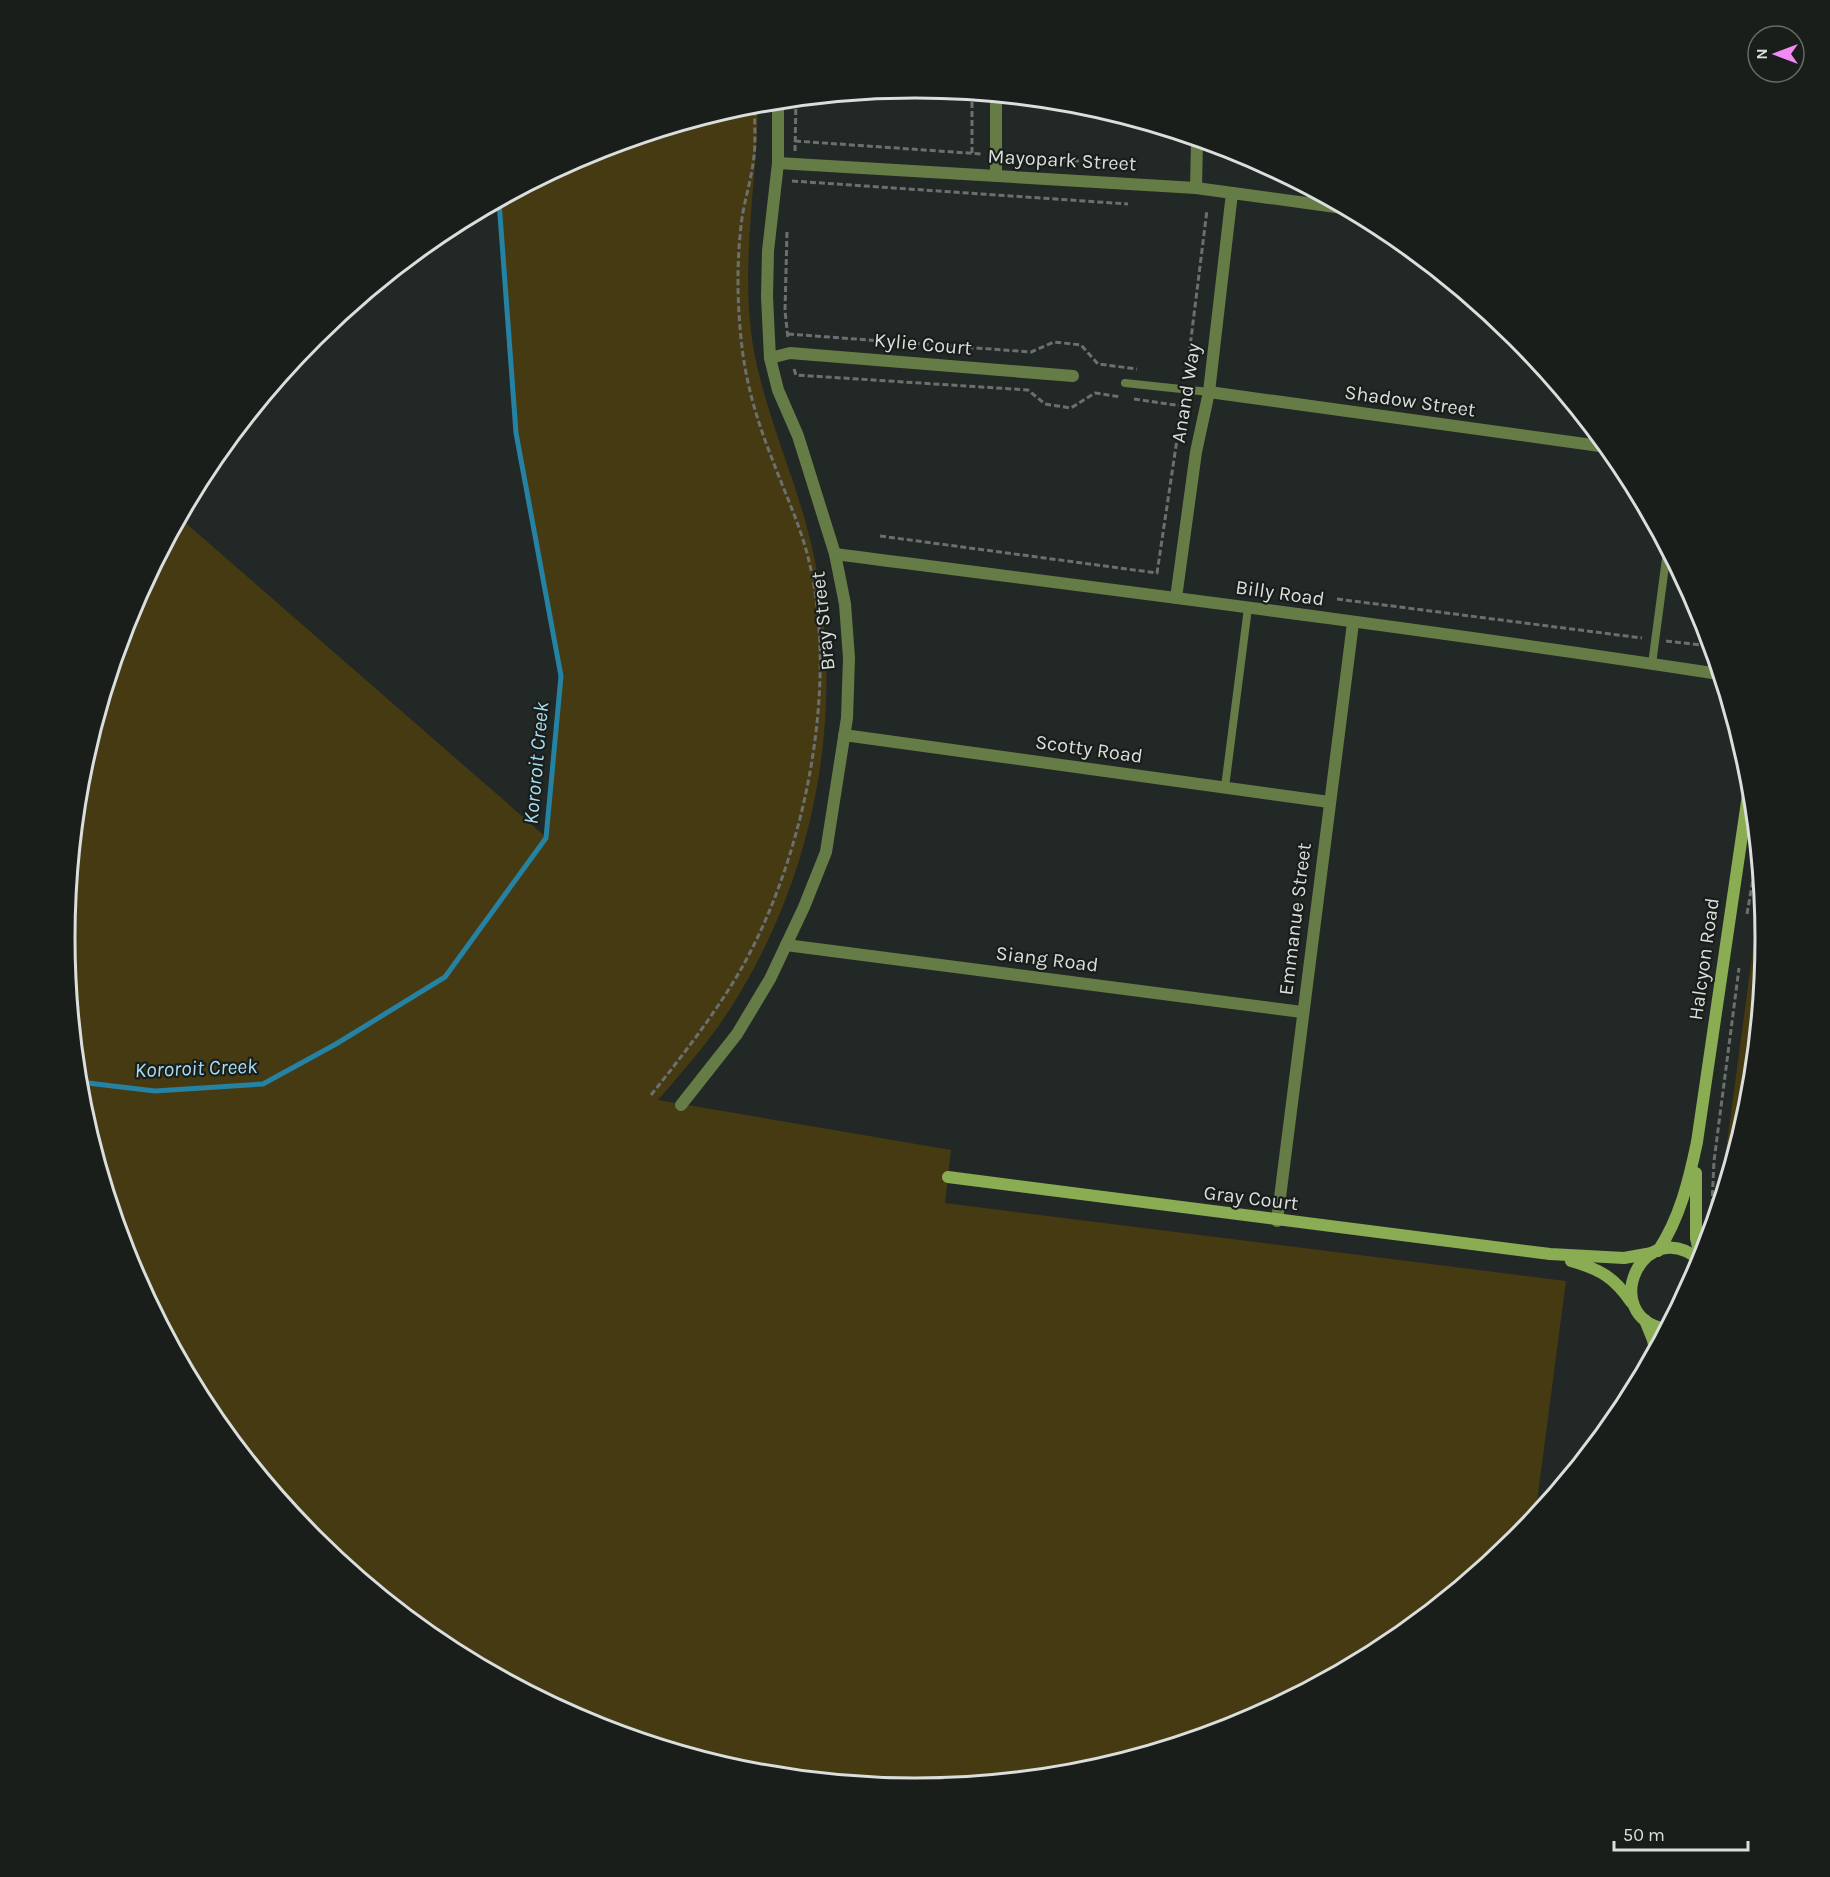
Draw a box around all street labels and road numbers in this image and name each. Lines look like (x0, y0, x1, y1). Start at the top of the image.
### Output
street label: Mayopark Street (987, 145, 1137, 175)
street label: Kylie Court (873, 328, 973, 360)
street label: Anand Way (1167, 341, 1205, 445)
street label: Shadow Street (1343, 380, 1477, 422)
street label: Bray Street (806, 570, 840, 672)
street label: Billy Road (1234, 575, 1326, 611)
street label: Scotty Road (1034, 730, 1144, 768)
street label: Emmanue Street (1274, 841, 1316, 997)
street label: Halcyon Road (1684, 896, 1724, 1022)
street label: Siang Road (994, 941, 1100, 977)
street label: Gray Court (1202, 1181, 1300, 1215)

